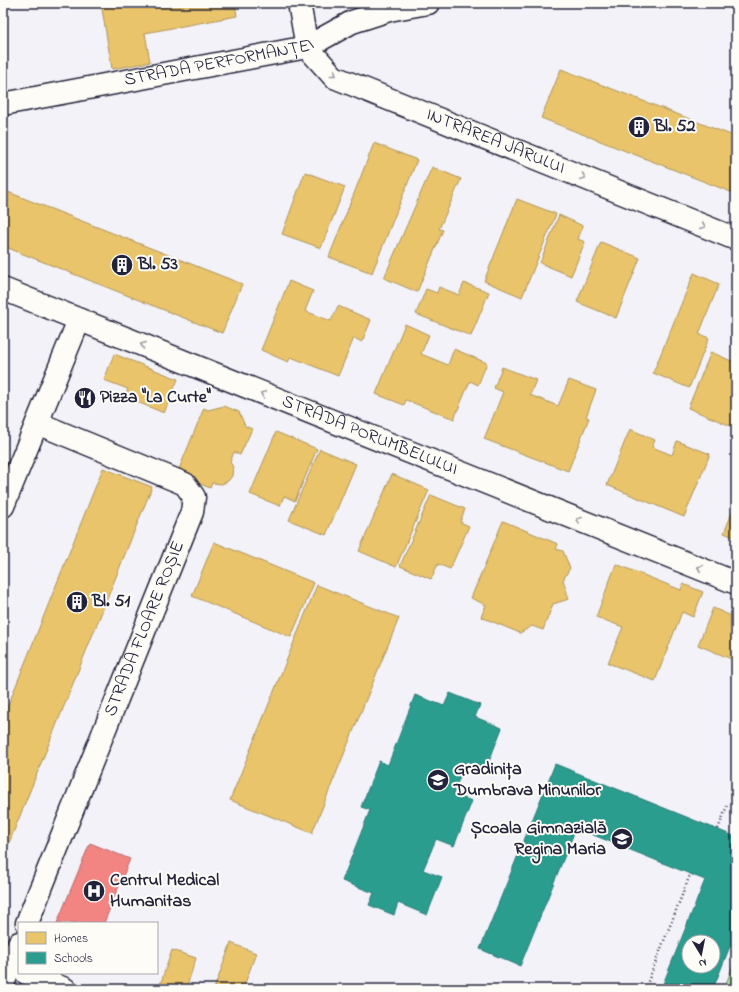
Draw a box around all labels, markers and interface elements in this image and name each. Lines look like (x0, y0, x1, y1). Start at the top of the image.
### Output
street label: STRADA PERFORMANȚEI (122, 32, 319, 94)
one-way arrow (329, 70, 336, 77)
street label: INTRAREA JARULUI (422, 102, 569, 182)
building icon: Bl. 52 (626, 114, 652, 140)
place label: Bl. 52 (653, 114, 696, 140)
one-way arrow (579, 173, 586, 181)
one-way arrow (699, 221, 707, 229)
building icon: Bl. 53 (109, 252, 135, 278)
place label: Bl. 53 (137, 252, 179, 278)
one-way arrow (139, 342, 146, 350)
restaurant icon: Pizza "La Curte" (72, 385, 98, 411)
place label: Pizza "La Curte" (100, 385, 212, 411)
street label: STRADA PORUMBELULUI (278, 389, 461, 483)
one-way arrow (260, 390, 267, 398)
one-way arrow (576, 516, 583, 524)
street label: STRADA FLOARE ROȘIE (98, 537, 192, 720)
one-way arrow (696, 565, 703, 573)
building icon: Bl. 51 (64, 589, 90, 615)
place label: Bl. 51 (91, 589, 131, 615)
place label: Gradinița Dumbrava Minunilor (453, 757, 601, 804)
school or university icon: Gradinița Dumbrava Minunilor (425, 767, 451, 793)
place label: Școala Gimnazială Regina Maria (470, 816, 607, 864)
school or university icon: Școala Gimnazială Regina Maria (609, 826, 635, 852)
place label: Centrul Medical Humanitas (110, 868, 219, 915)
hospital icon: Centrul Medical Humanitas (81, 878, 107, 904)
legend (18, 922, 158, 974)
text: Homes (54, 930, 88, 948)
north arrow (681, 934, 721, 974)
text: Schools (54, 950, 93, 968)
text: N (698, 954, 708, 971)

